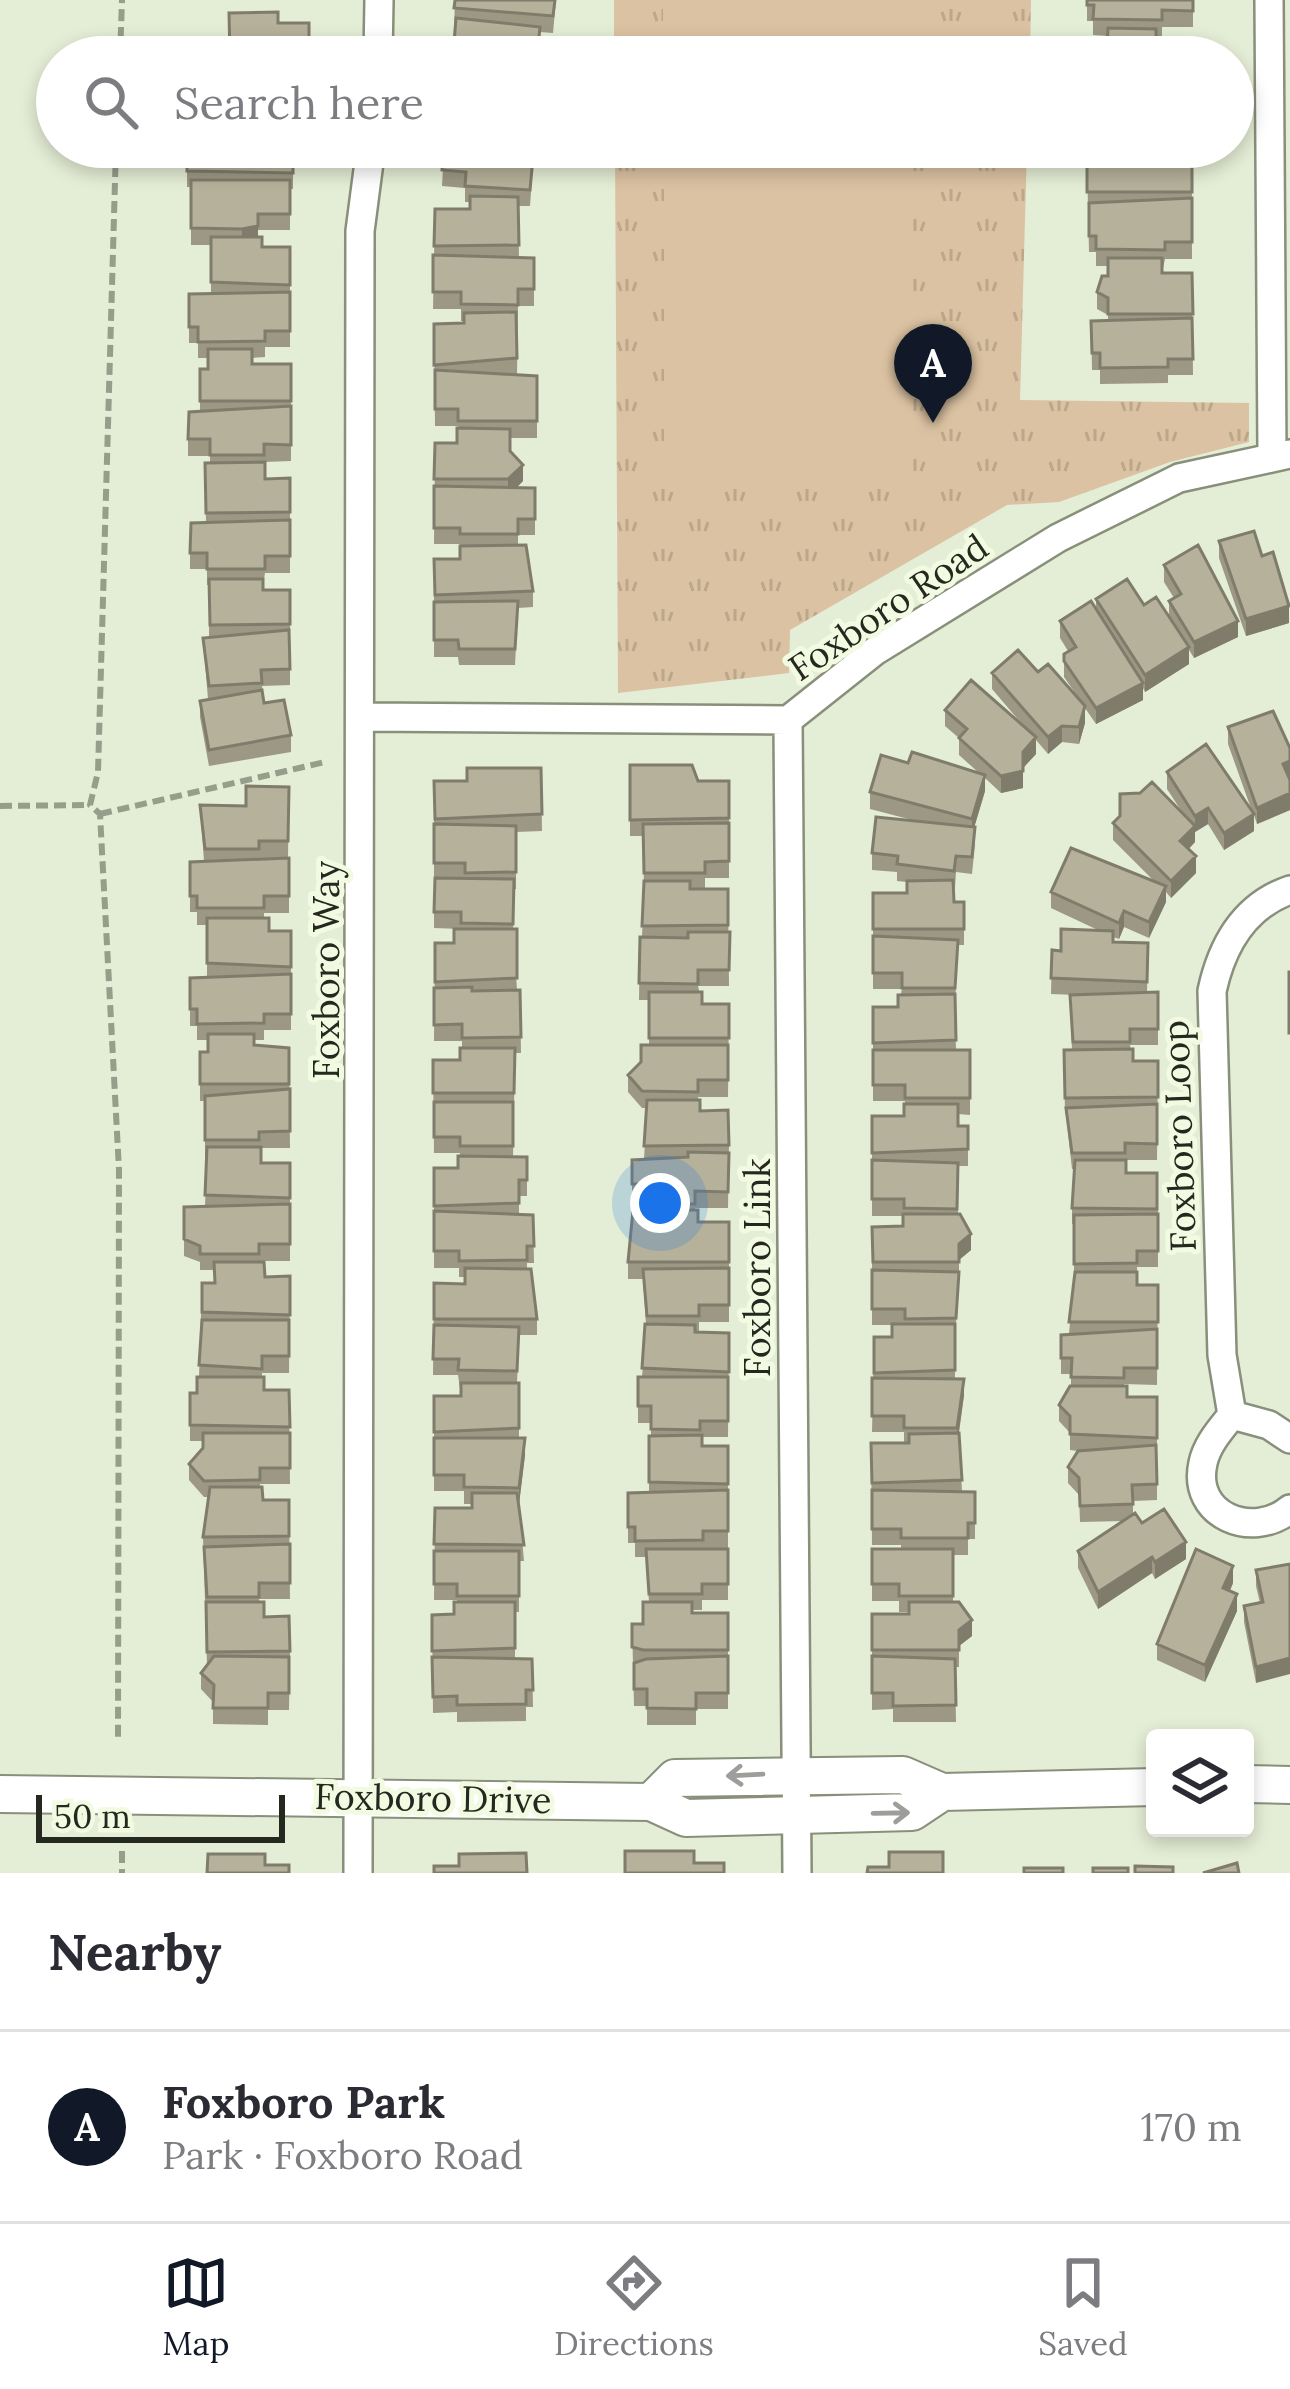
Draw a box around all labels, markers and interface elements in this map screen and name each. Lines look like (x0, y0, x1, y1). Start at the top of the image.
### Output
search box (36, 36, 1254, 168)
icon: search (78, 69, 144, 135)
text: Search here (174, 74, 424, 131)
pin: A (894, 324, 972, 423)
street label: Foxboro Road (780, 523, 996, 691)
street label: Foxboro Way (303, 861, 349, 1079)
street label: Foxboro Loop (1152, 1020, 1206, 1252)
street label: Foxboro Link (734, 1158, 780, 1378)
your location (630, 1173, 690, 1233)
map controls (1146, 1729, 1254, 1837)
button: layers (1146, 1729, 1254, 1837)
one-way arrow (726, 1764, 765, 1787)
street label: Foxboro Drive (314, 1773, 552, 1823)
scale bar (36, 1789, 285, 1842)
text: 50 m (54, 1795, 131, 1837)
one-way arrow (871, 1801, 910, 1824)
text: Nearby (48, 1919, 221, 1984)
text: Foxboro Park (162, 2073, 445, 2130)
text: A (74, 2102, 100, 2152)
text: 170 m (1140, 2102, 1242, 2152)
text: Park · Foxboro Road (162, 2130, 523, 2180)
tab: Map (162, 2250, 229, 2364)
tab: Directions (554, 2250, 714, 2364)
tab: Saved (1038, 2250, 1128, 2364)

